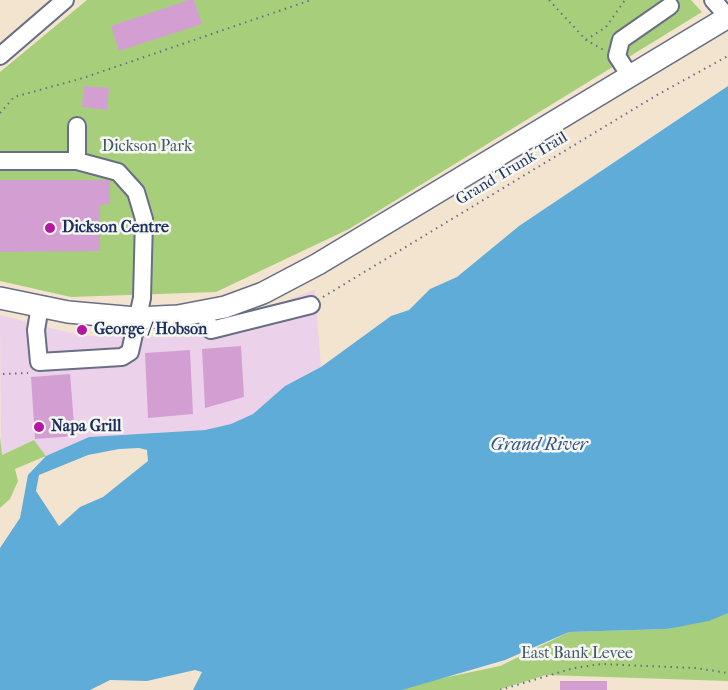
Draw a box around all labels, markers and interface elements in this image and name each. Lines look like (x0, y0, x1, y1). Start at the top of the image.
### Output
street label: Grand Trunk Trail (453, 128, 571, 210)
park label: Dickson Park (102, 137, 192, 157)
place label: Dickson Centre (62, 218, 169, 238)
marker: Dickson Centre (43, 221, 57, 235)
place label: George / Hobson (94, 320, 207, 340)
marker: George / Hobson (75, 323, 89, 337)
place label: Napa Grill (51, 417, 121, 437)
marker: Napa Grill (32, 420, 46, 434)
water label: Grand River (491, 435, 587, 457)
park label: East Bank Levee (521, 644, 633, 664)

